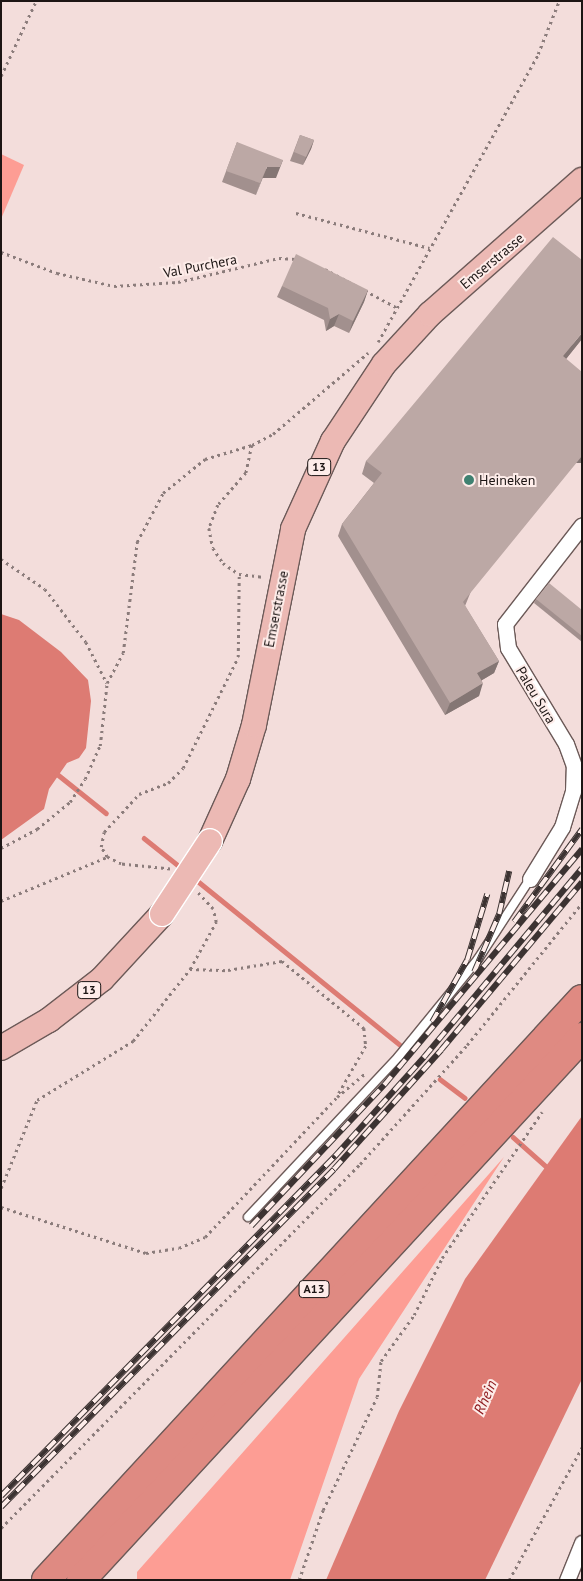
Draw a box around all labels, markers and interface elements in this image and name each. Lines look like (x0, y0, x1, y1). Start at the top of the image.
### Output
street label: Emserstrasse (457, 230, 527, 292)
street label: Val Purchera (162, 251, 238, 281)
road number: 13 (306, 458, 332, 477)
place label: Heineken (479, 472, 535, 488)
marker: Heineken (463, 474, 475, 486)
street label: Emserstrasse (260, 569, 292, 649)
street label: Paleu Sura (512, 663, 560, 727)
road number: 13 (76, 980, 102, 1000)
road number: A13 (298, 1280, 330, 1298)
water label: Rhein (470, 1377, 500, 1417)

